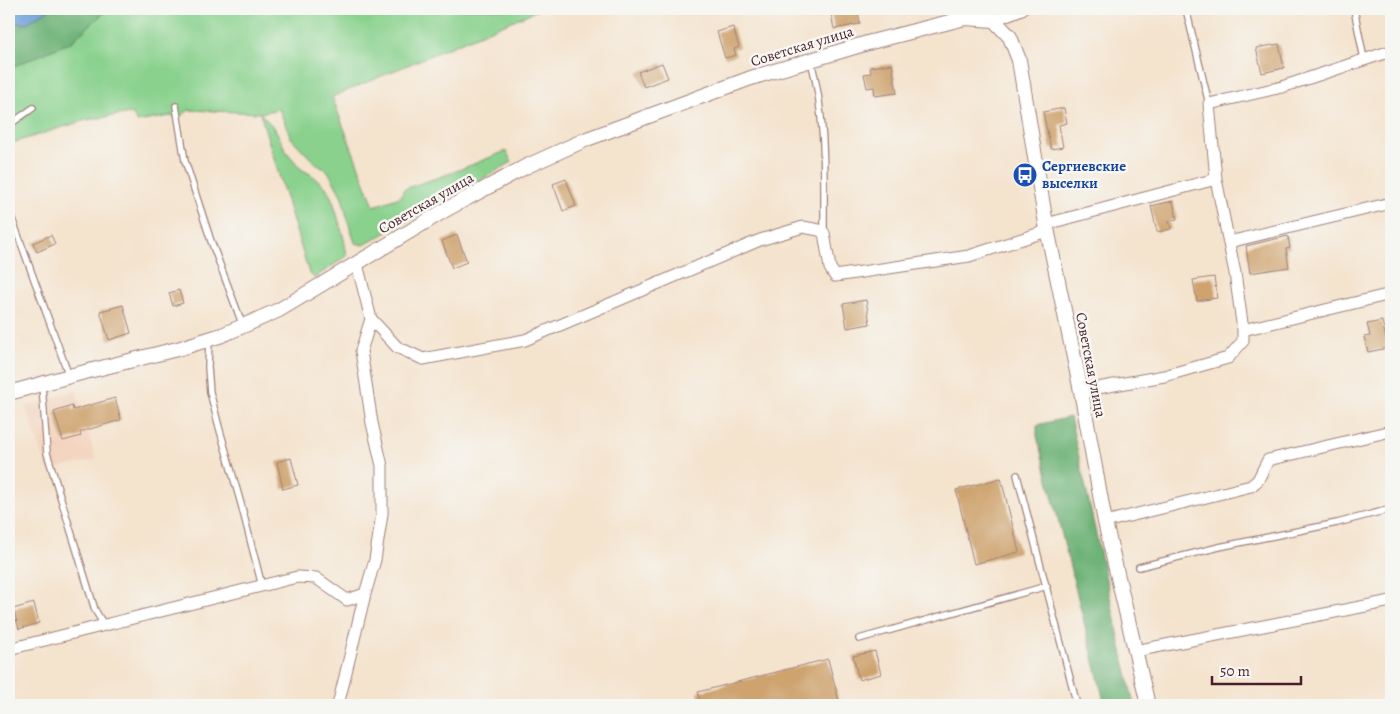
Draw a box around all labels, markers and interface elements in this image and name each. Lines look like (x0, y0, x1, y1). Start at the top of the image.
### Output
street label: Советская улица (748, 21, 856, 71)
place label: Сергиевские выселки (1042, 156, 1126, 193)
bus stop icon: Сергиевские выселки (1012, 162, 1038, 188)
street label: Советская улица (375, 168, 477, 238)
street label: Советская улица (1071, 311, 1111, 419)
scale bar (1212, 654, 1301, 686)
text: 50 m (1220, 661, 1250, 681)

